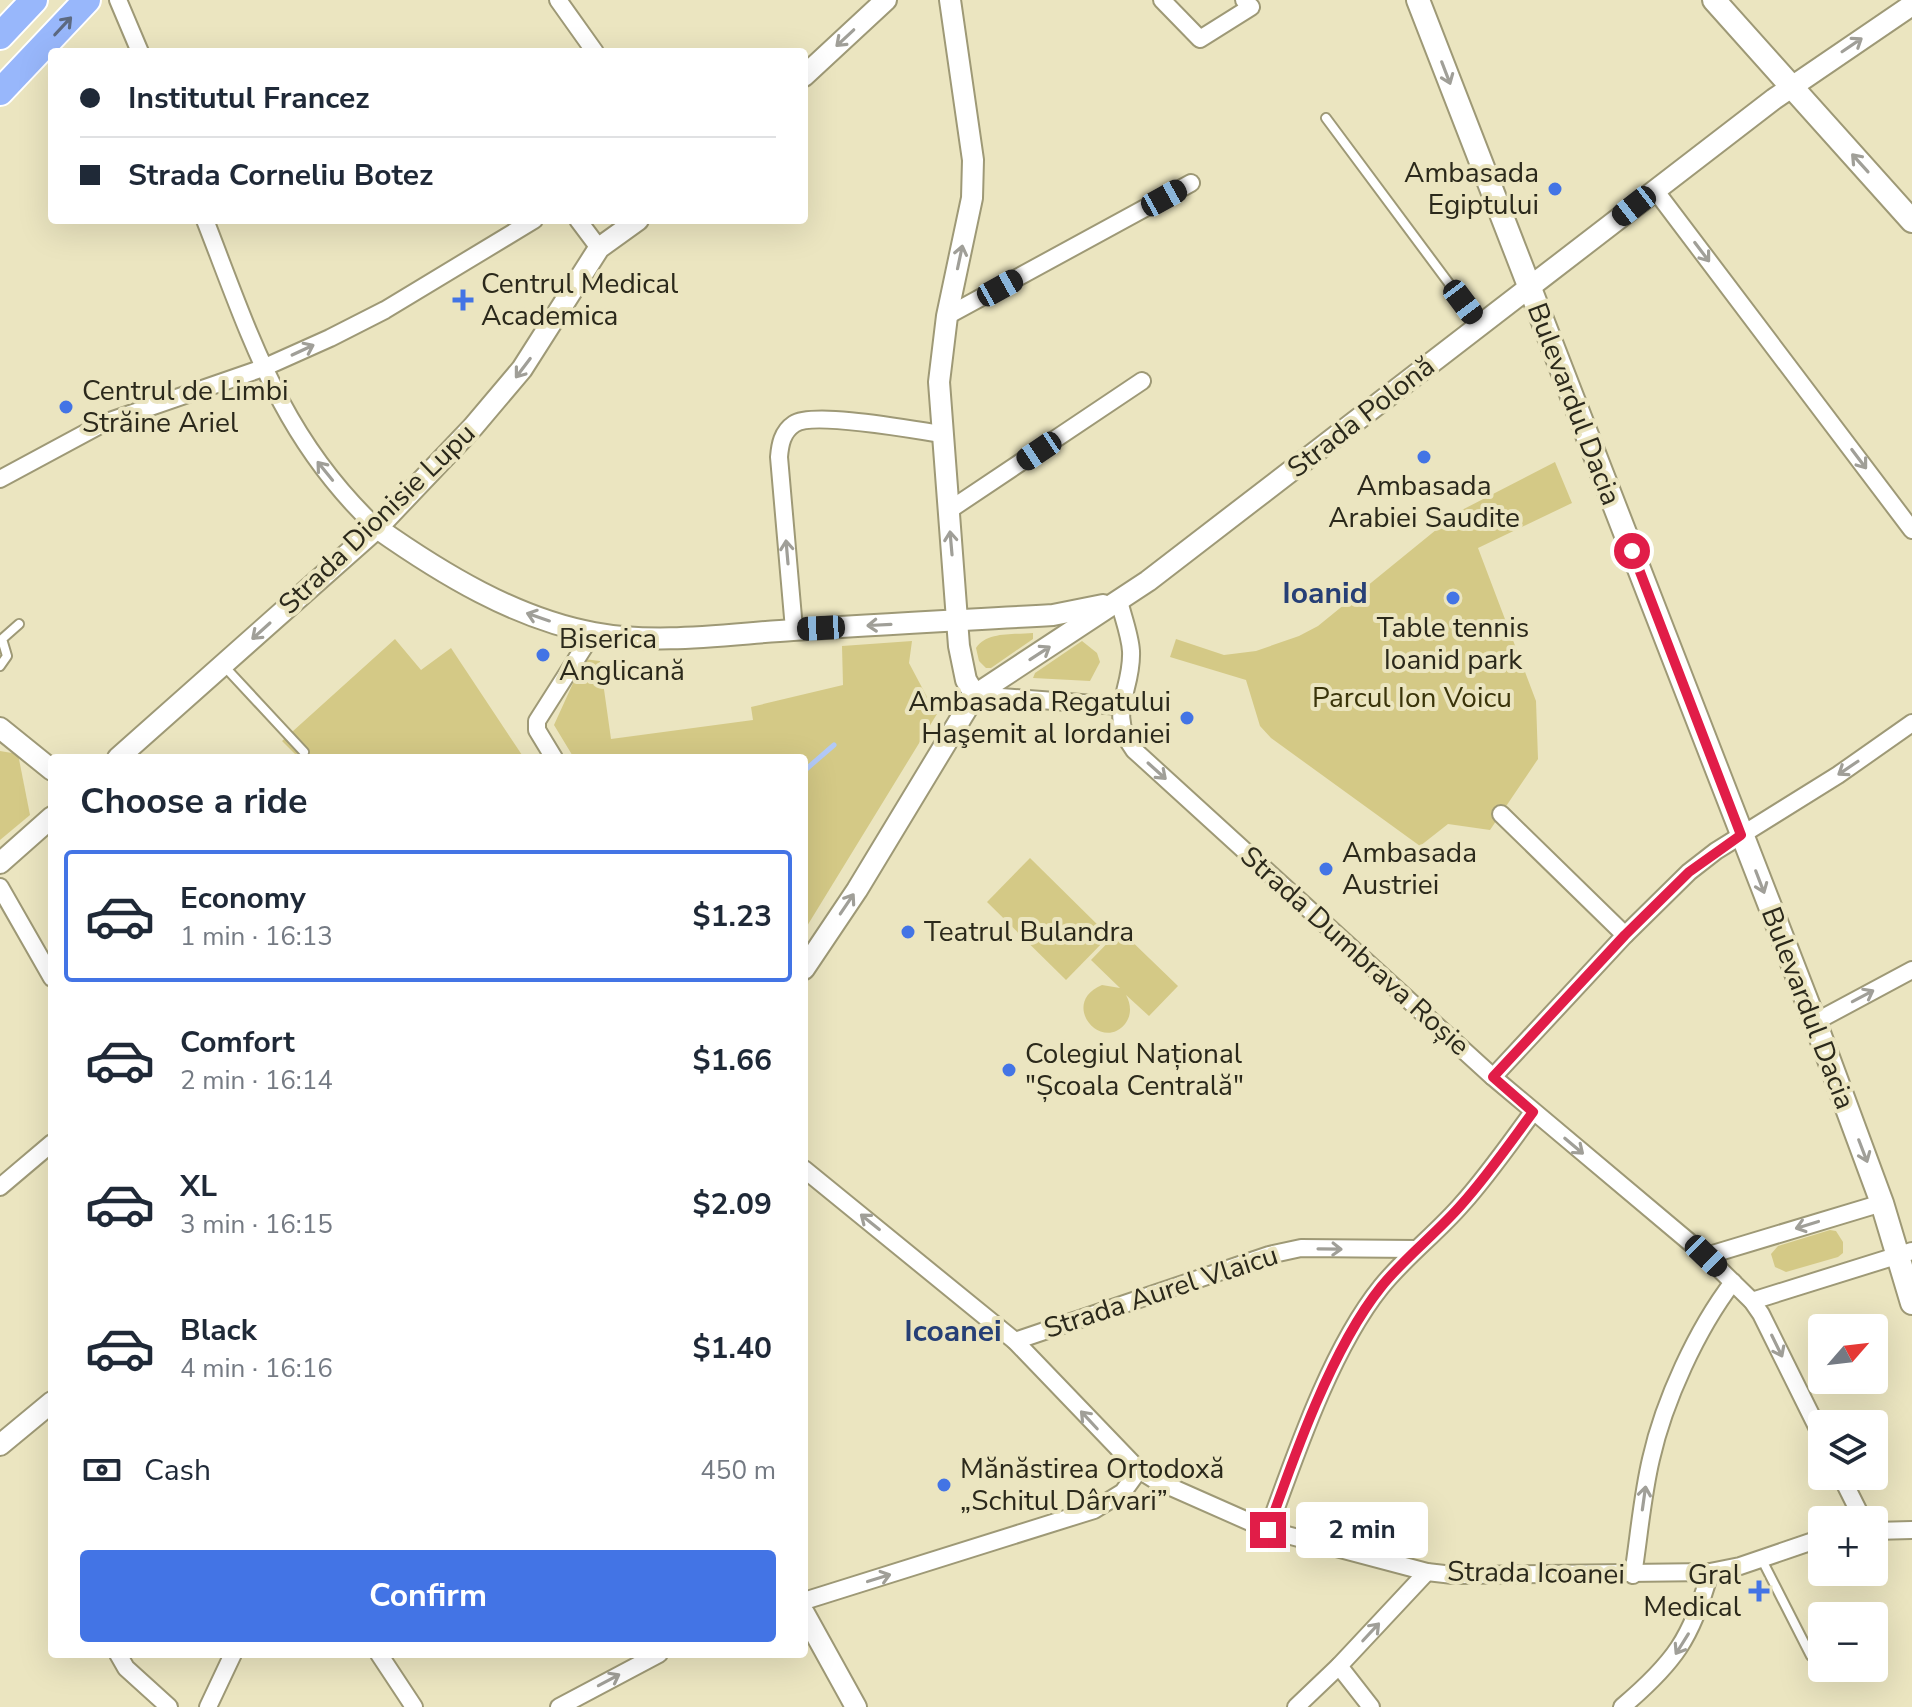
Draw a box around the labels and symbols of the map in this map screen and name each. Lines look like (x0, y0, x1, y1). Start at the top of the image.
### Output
one-way arrow (53, 16, 72, 36)
one-way arrow (835, 29, 855, 48)
one-way arrow (1840, 37, 1862, 53)
one-way arrow (1440, 60, 1454, 85)
one-way arrow (1851, 153, 1869, 173)
place label: Ambasada Egiptului (1404, 154, 1539, 224)
car (1137, 176, 1191, 220)
marker: Ambasada Egiptului (1546, 180, 1564, 198)
car (1608, 182, 1660, 230)
one-way arrow (1693, 241, 1710, 262)
one-way arrow (953, 245, 968, 271)
place label: Centrul Medical Academica (481, 265, 679, 335)
car (973, 266, 1027, 310)
car (1439, 276, 1487, 328)
marker: Centrul Medical Academica (452, 289, 474, 311)
street label: Bulevardul Dacia (1518, 297, 1630, 511)
one-way arrow (291, 342, 315, 357)
street label: Strada Polonă (1279, 347, 1443, 487)
one-way arrow (515, 356, 531, 378)
place label: Centrul de Limbi Străine Ariel (82, 372, 289, 442)
marker: Centrul de Limbi Străine Ariel (57, 398, 75, 416)
street label: Strada Dionisie Lupu (270, 415, 484, 623)
car (1012, 428, 1066, 474)
marker: Ambasada Arabiei Saudite (1415, 448, 1433, 466)
one-way arrow (1850, 448, 1867, 469)
one-way arrow (316, 460, 334, 481)
place label: Ambasada Arabiei Saudite (1328, 467, 1520, 537)
one-way arrow (943, 530, 958, 557)
route start (1614, 533, 1650, 569)
one-way arrow (780, 539, 795, 566)
district label: Ioanid (1282, 573, 1368, 614)
marker: Table tennis Ioanid park (1444, 589, 1462, 607)
one-way arrow (526, 609, 551, 623)
place label: Table tennis Ioanid park (1377, 609, 1529, 679)
car (796, 615, 846, 641)
one-way arrow (866, 618, 893, 633)
place label: Biserica Anglicană (559, 620, 685, 690)
one-way arrow (252, 622, 272, 640)
one-way arrow (1029, 644, 1051, 661)
marker: Biserica Anglicană (534, 646, 552, 664)
park label: Parcul Ion Voicu (1312, 679, 1512, 717)
place label: Ambasada Regatului Haşemit al Iordaniei (908, 683, 1171, 753)
marker: Ambasada Regatului Haşemit al Iordaniei (1178, 709, 1196, 727)
one-way arrow (1838, 760, 1860, 777)
one-way arrow (1147, 761, 1167, 779)
place label: Ambasada Austriei (1342, 834, 1477, 904)
street label: Strada Dumbrava Roșie (1232, 838, 1478, 1064)
marker: Ambasada Austriei (1317, 860, 1335, 878)
one-way arrow (1753, 869, 1768, 894)
one-way arrow (840, 893, 856, 916)
street label: Bulevardul Dacia (1752, 901, 1864, 1115)
place label: Teatrul Bulandra (924, 913, 1134, 951)
marker: Teatrul Bulandra (899, 923, 917, 941)
one-way arrow (1851, 987, 1875, 1003)
place label: Colegiul Național "Școala Centrală" (1025, 1035, 1244, 1105)
marker: Colegiul Național "Școala Centrală" (1000, 1061, 1018, 1079)
one-way arrow (1563, 1137, 1583, 1155)
one-way arrow (1857, 1138, 1871, 1163)
one-way arrow (859, 1214, 880, 1232)
one-way arrow (1795, 1218, 1821, 1233)
car (1680, 1231, 1732, 1281)
street label: Strada Aurel Vlaicu (1039, 1236, 1283, 1348)
one-way arrow (1316, 1241, 1343, 1256)
district label: Icoanei (904, 1311, 1002, 1352)
north arrow (1808, 1314, 1888, 1394)
one-way arrow (1770, 1333, 1785, 1357)
one-way arrow (1080, 1410, 1099, 1430)
place label: Mănăstirea Ortodoxă „Schitul Dârvari” (960, 1450, 1224, 1520)
marker: Mănăstirea Ortodoxă „Schitul Dârvari” (935, 1476, 953, 1494)
one-way arrow (1637, 1485, 1652, 1511)
callout: 2 min (1296, 1502, 1428, 1558)
route end (1250, 1512, 1286, 1548)
street label: Strada Icoanei (1447, 1552, 1625, 1594)
place label: Gral Medical (1643, 1556, 1742, 1626)
one-way arrow (865, 1570, 891, 1585)
marker: Gral Medical (1748, 1580, 1770, 1602)
one-way arrow (1362, 1622, 1381, 1642)
one-way arrow (1674, 1632, 1690, 1655)
one-way arrow (597, 1672, 620, 1688)

